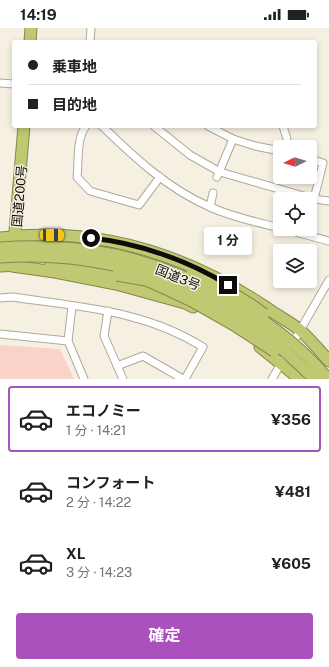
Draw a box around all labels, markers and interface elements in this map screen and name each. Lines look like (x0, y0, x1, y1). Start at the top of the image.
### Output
text: 14:19 (20, 6, 57, 23)
text: 乗車地 (52, 58, 97, 75)
text: 目的地 (52, 96, 97, 113)
north arrow (273, 140, 317, 184)
map controls (273, 140, 317, 288)
street label: 国道200号 (9, 164, 30, 228)
button: locate (273, 192, 317, 236)
callout: 1 分 (204, 227, 252, 255)
car (40, 229, 64, 241)
route start (82, 229, 100, 247)
text: 1 分 (217, 233, 239, 248)
button: layers (273, 244, 317, 288)
street label: 国道3号 (153, 262, 203, 293)
route end (219, 276, 237, 294)
icon: car (18, 401, 54, 437)
text: エコノミー (66, 402, 141, 419)
text: ¥356 (271, 411, 311, 428)
text: 1 分 · 14:21 (66, 423, 126, 438)
icon: car (18, 473, 54, 509)
text: コンフォート (66, 474, 156, 491)
text: ¥481 (275, 483, 311, 500)
text: 2 分 · 14:22 (66, 495, 131, 510)
icon: car (18, 545, 54, 581)
text: XL (66, 545, 85, 562)
text: ¥605 (271, 555, 311, 572)
text: 3 分 · 14:23 (66, 565, 132, 580)
button: 確定 (16, 613, 313, 659)

